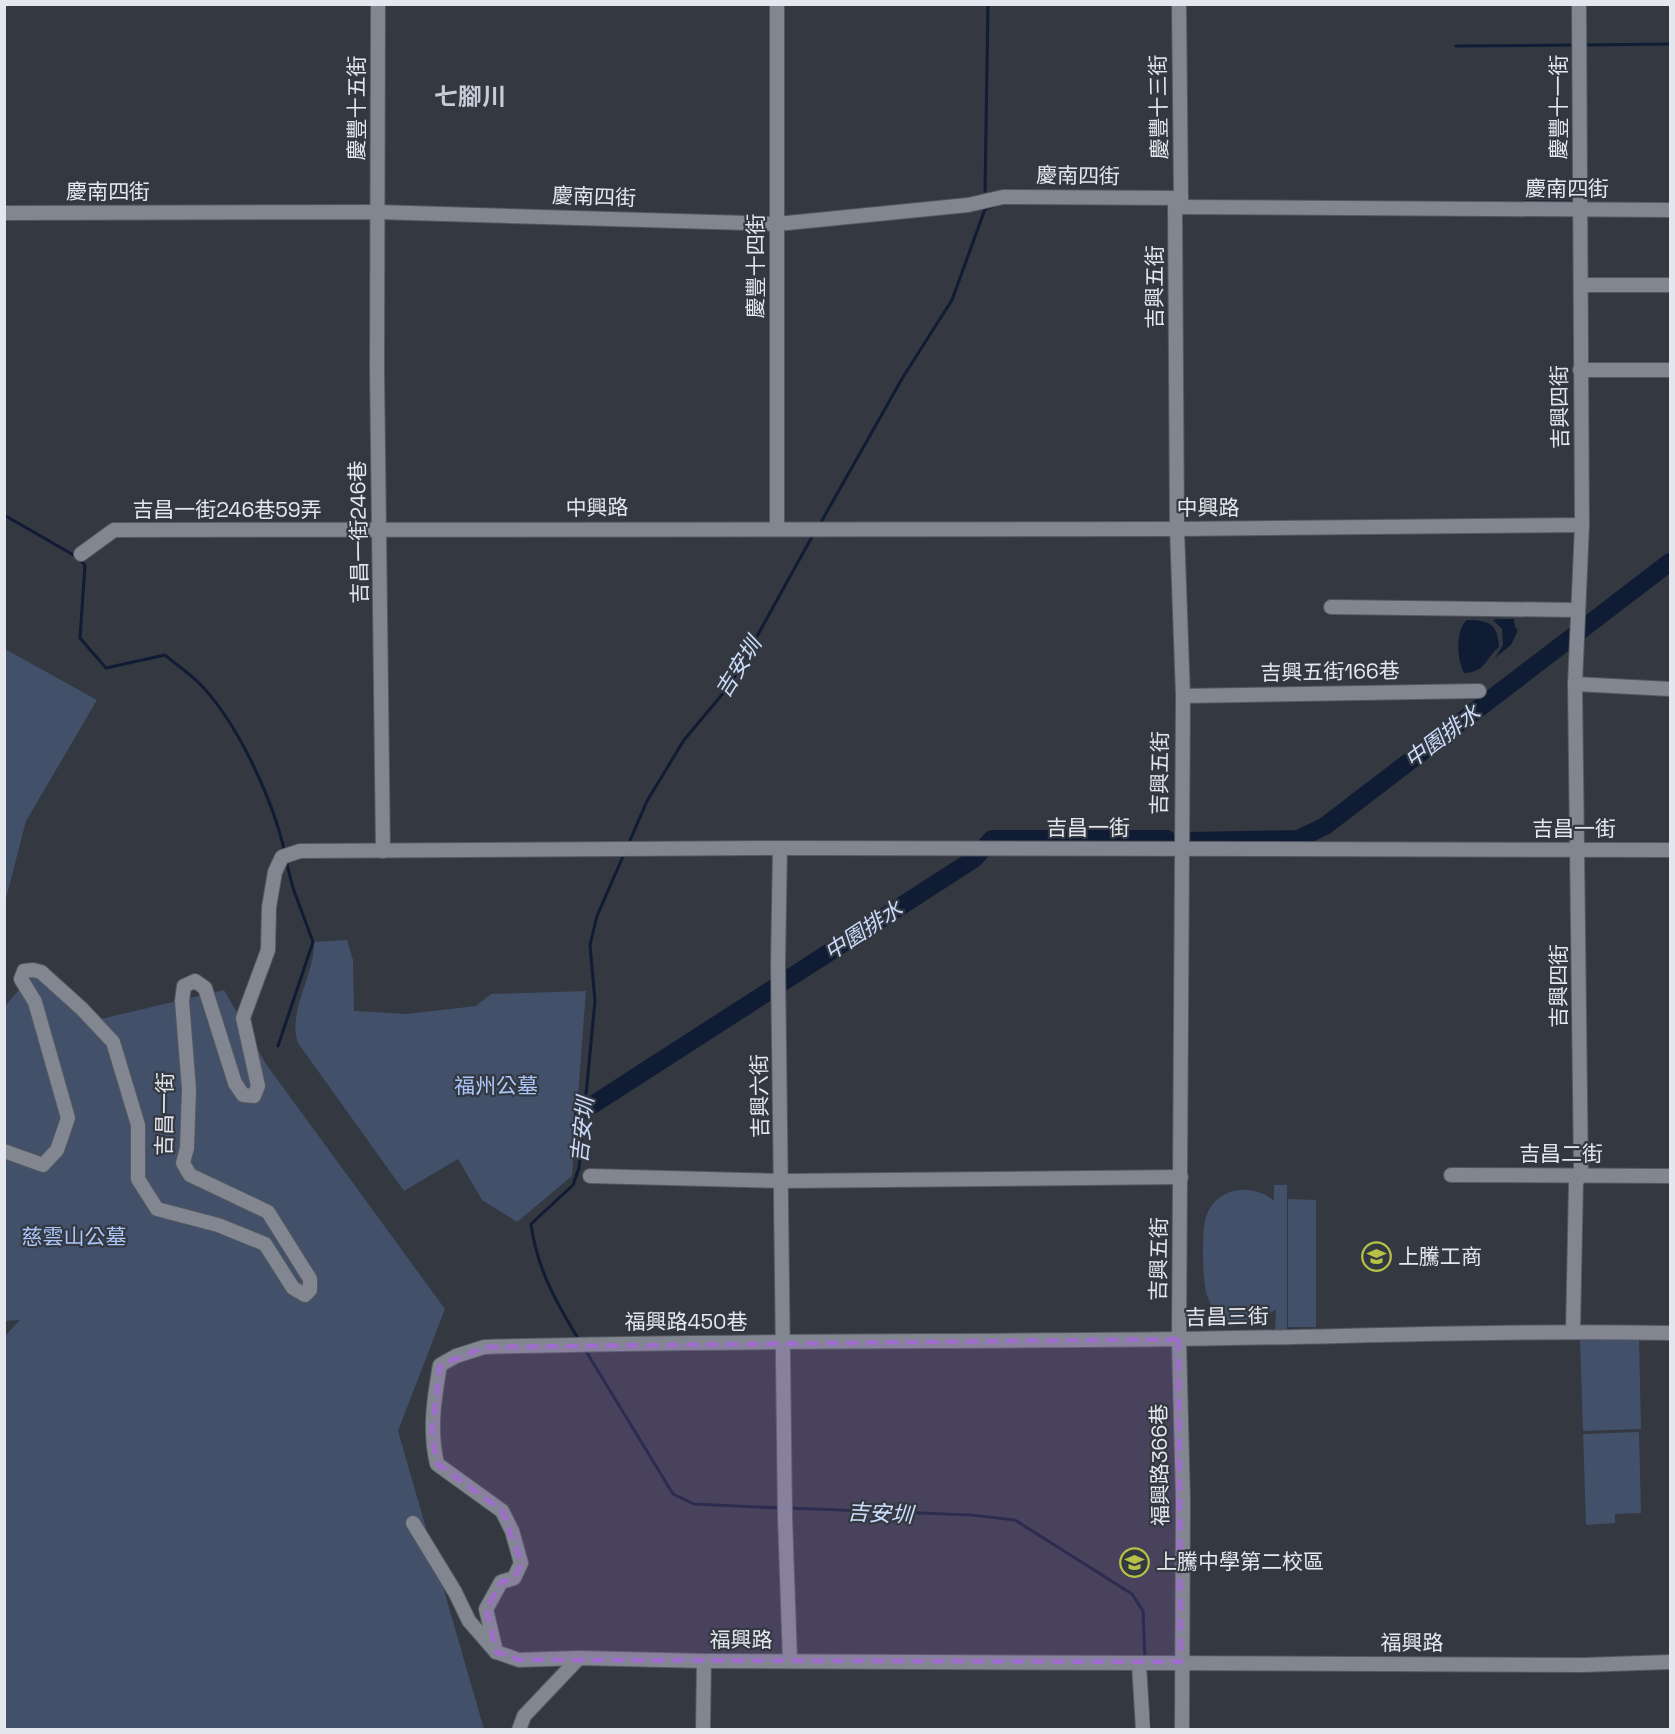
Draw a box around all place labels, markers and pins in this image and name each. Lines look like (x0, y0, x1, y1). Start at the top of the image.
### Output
school or university icon: 上騰工商 (1361, 1241, 1393, 1273)
place label: 上騰工商 (1398, 1243, 1482, 1270)
school or university icon: 上騰中學第二校區 (1119, 1546, 1151, 1578)
place label: 上騰中學第二校區 (1156, 1548, 1324, 1575)

